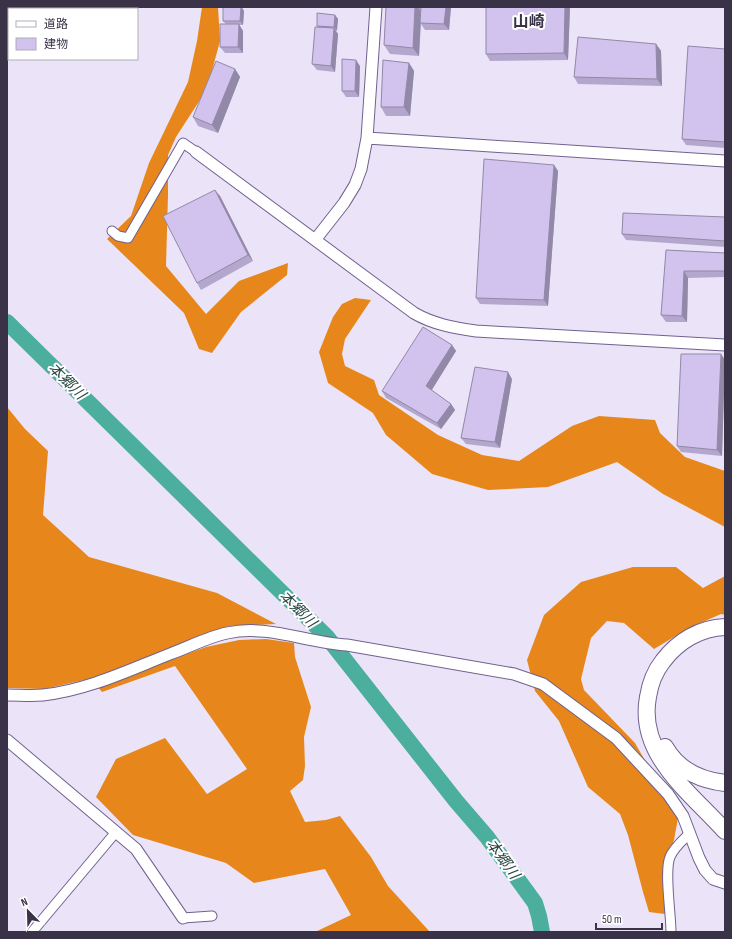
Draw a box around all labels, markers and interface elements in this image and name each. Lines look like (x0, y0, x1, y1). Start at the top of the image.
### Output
legend (8, 8, 138, 60)
district label: 山崎 (513, 13, 545, 32)
text: 道路 (44, 17, 68, 32)
text: 建物 (44, 37, 68, 52)
water label: 本郷川 (44, 359, 91, 405)
water label: 本郷川 (275, 587, 322, 633)
water label: 本郷川 (482, 836, 525, 885)
north arrow (8, 891, 48, 931)
text: N (19, 895, 30, 909)
scale bar (596, 905, 662, 931)
text: 50 m (602, 912, 622, 927)

